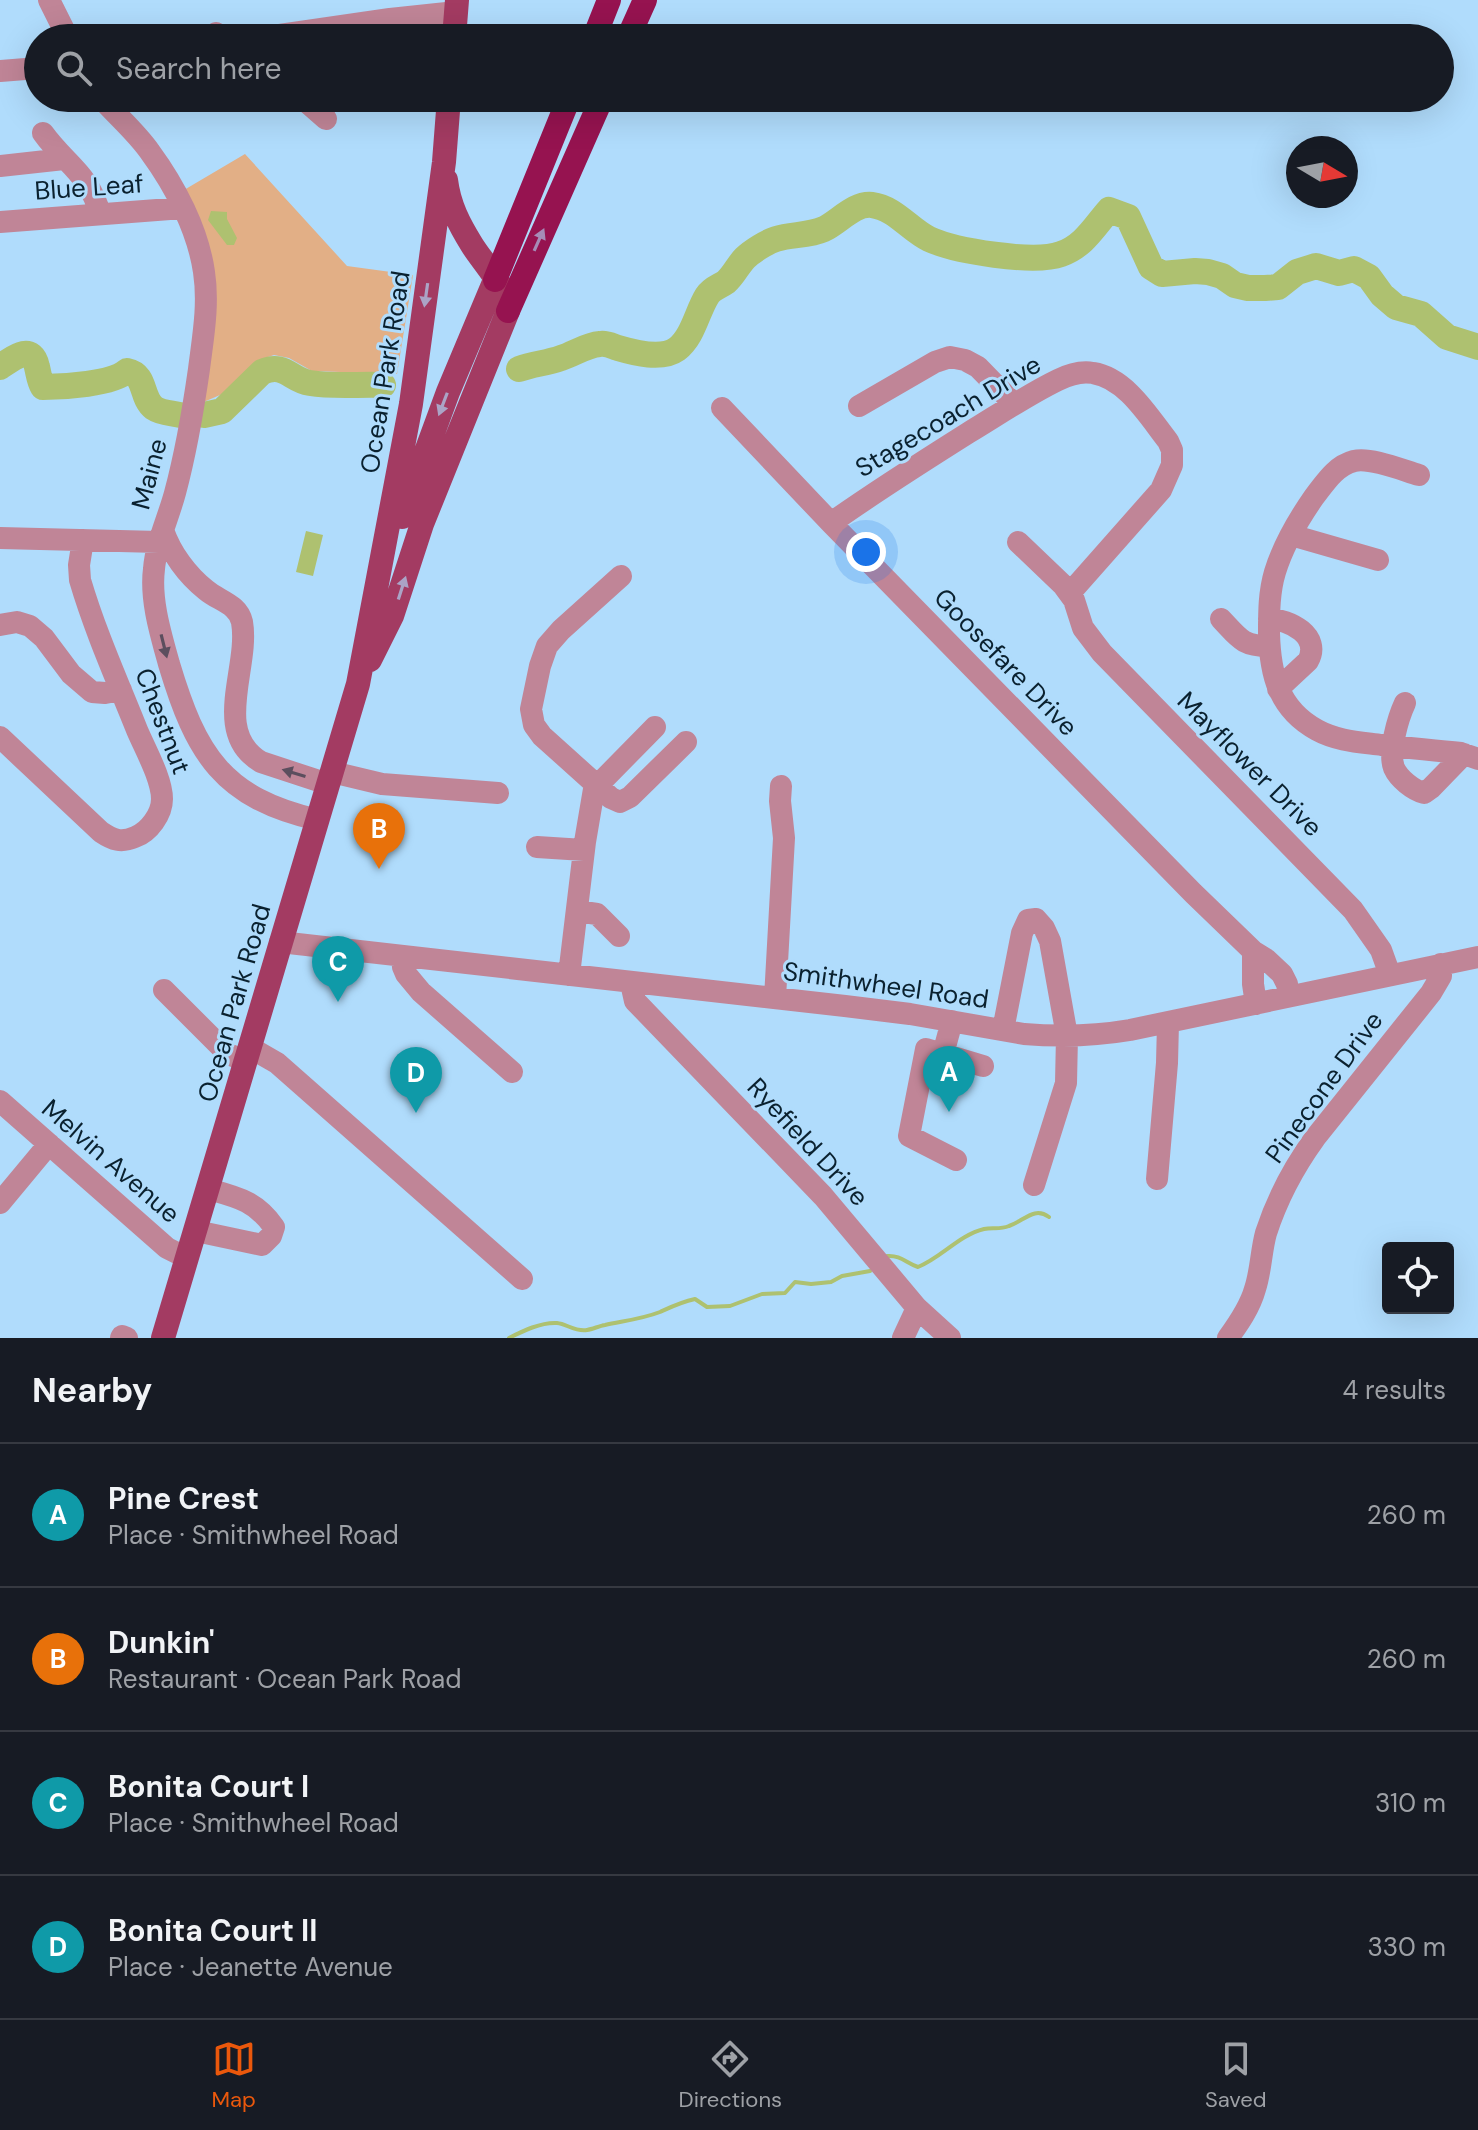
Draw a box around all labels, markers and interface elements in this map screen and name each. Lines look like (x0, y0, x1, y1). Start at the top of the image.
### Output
search box (24, 24, 1454, 112)
icon: search (52, 46, 96, 90)
text: Search here (116, 49, 282, 88)
north arrow (1286, 136, 1358, 208)
street label: Blue Leaf (33, 166, 145, 208)
one-way arrow (532, 228, 546, 251)
street label: Ocean Park Road (352, 268, 418, 476)
one-way arrow (420, 283, 433, 308)
street label: Stagecoach Drive (849, 347, 1047, 485)
one-way arrow (436, 392, 449, 416)
street label: Maine (123, 435, 175, 513)
your location (846, 532, 886, 572)
one-way arrow (396, 575, 408, 599)
street label: Goosefare Drive (927, 581, 1085, 743)
one-way arrow (159, 634, 171, 659)
street label: Chestnut (127, 663, 199, 779)
street label: Mayflower Drive (1170, 684, 1330, 844)
one-way arrow (282, 766, 306, 779)
pin: B (353, 803, 405, 869)
street label: Ocean Park Road (189, 900, 279, 1106)
pin: C (312, 936, 364, 1002)
street label: Smithwheel Road (781, 954, 991, 1016)
street label: Pinecone Drive (1257, 1004, 1391, 1170)
pin: A (923, 1046, 975, 1112)
pin: D (390, 1047, 442, 1113)
street label: Ryefield Drive (740, 1071, 876, 1213)
street label: Melvin Avenue (35, 1092, 187, 1230)
map controls (1382, 1242, 1454, 1314)
button: locate (1382, 1242, 1454, 1314)
text: Nearby (32, 1368, 152, 1413)
text: 4 results (1342, 1373, 1446, 1407)
text: Pine Crest (108, 1479, 259, 1518)
text: A (49, 1498, 67, 1532)
text: 260 m (1367, 1498, 1446, 1532)
text: Place · Smithwheel Road (108, 1518, 399, 1552)
text: Dunkin' (108, 1623, 215, 1662)
text: B (50, 1642, 66, 1676)
text: 260 m (1367, 1642, 1446, 1676)
text: Restaurant · Ocean Park Road (108, 1662, 462, 1696)
text: Bonita Court I (108, 1767, 309, 1806)
text: C (48, 1786, 68, 1820)
text: 310 m (1375, 1786, 1446, 1820)
text: Place · Smithwheel Road (108, 1806, 399, 1840)
text: Bonita Court II (108, 1911, 317, 1950)
text: D (49, 1930, 67, 1964)
text: 330 m (1367, 1930, 1446, 1964)
text: Place · Jeanette Avenue (108, 1950, 393, 1984)
tab: Map (211, 2037, 256, 2114)
tab: Directions (679, 2037, 782, 2114)
tab: Saved (1205, 2037, 1267, 2114)

